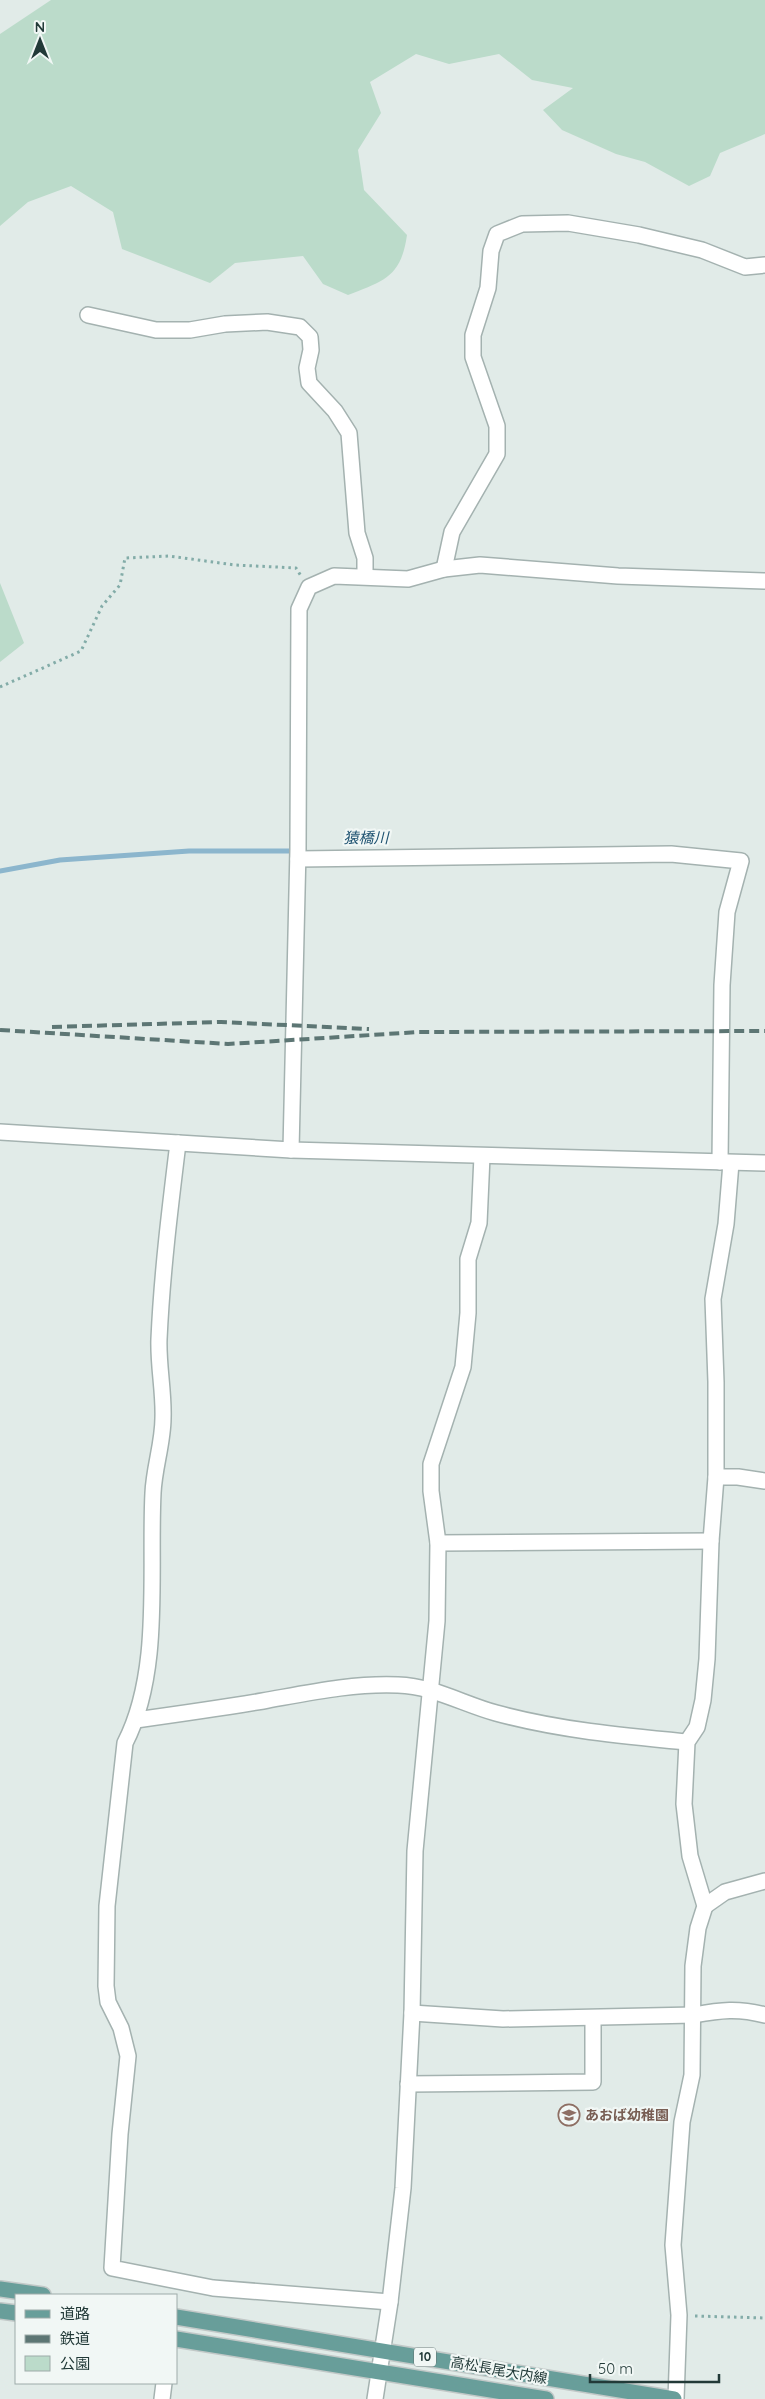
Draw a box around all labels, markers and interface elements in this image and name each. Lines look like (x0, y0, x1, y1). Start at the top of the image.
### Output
north arrow (15, 15, 65, 65)
text: N (35, 18, 45, 36)
water label: 猿橋川 (343, 828, 390, 847)
school or university icon: あおば幼稚園 (557, 2103, 581, 2127)
place label: あおば幼稚園 (585, 2106, 669, 2124)
legend (15, 2294, 178, 2384)
text: 道路 (60, 2304, 90, 2323)
text: 鉄道 (60, 2329, 90, 2348)
road number: 10 (414, 2348, 436, 2366)
scale bar (590, 2352, 719, 2384)
street label: 高松長尾大内線 (449, 2353, 549, 2387)
text: 公園 (60, 2354, 90, 2373)
text: 50 m (598, 2359, 633, 2378)

